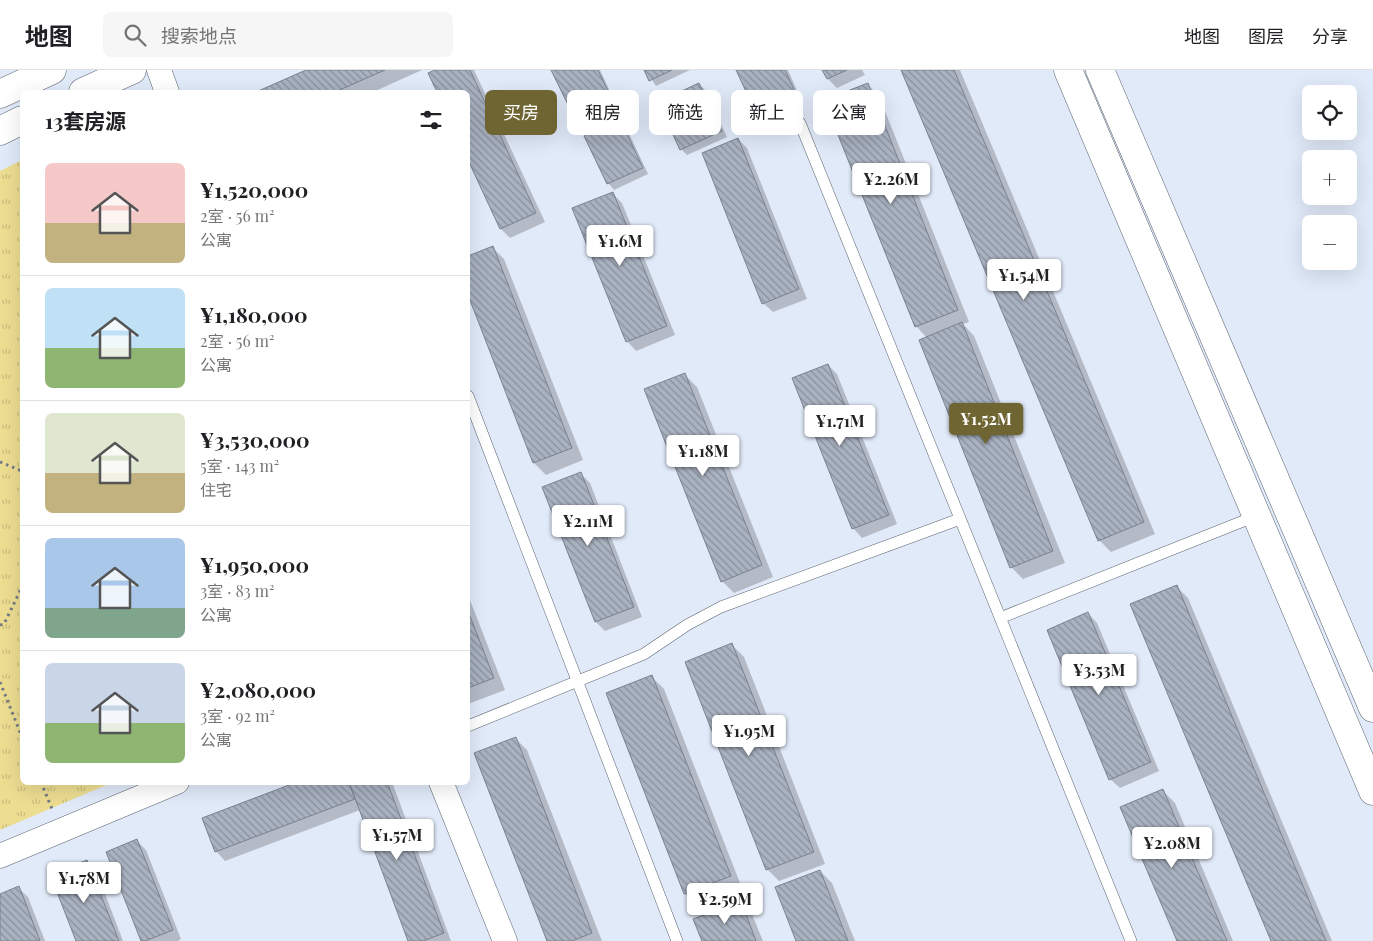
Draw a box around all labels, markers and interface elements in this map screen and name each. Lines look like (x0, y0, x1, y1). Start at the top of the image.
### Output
search box (103, 12, 453, 57)
text: 地图 (25, 19, 73, 51)
icon: search (121, 21, 149, 49)
text: 搜索地点 (161, 22, 237, 48)
text: 地图 (1184, 24, 1220, 48)
text: 图层 (1248, 24, 1284, 48)
text: 分享 (1312, 24, 1348, 48)
map controls (1302, 85, 1357, 270)
button: locate (1302, 85, 1357, 140)
chip: 买房 (485, 90, 557, 135)
chip: 租房 (567, 90, 639, 135)
chip: 筛选 (649, 90, 721, 135)
chip: 新上 (731, 90, 803, 135)
chip: 公寓 (813, 90, 885, 135)
text: 13套房源 (45, 106, 126, 134)
icon: filters (417, 106, 445, 134)
button: + (1302, 150, 1357, 205)
pin: ¥2.26M (850, 162, 932, 205)
text: ¥2.26M (863, 168, 919, 189)
text: ¥1,520,000 (200, 175, 308, 203)
icon: home (85, 183, 145, 243)
text: 2室 · 56 m² (200, 205, 274, 226)
button: − (1302, 215, 1357, 270)
pin: ¥1.6M (585, 224, 655, 267)
text: 公寓 (200, 229, 232, 250)
text: ¥1.6M (597, 230, 643, 251)
pin: ¥1.54M (983, 258, 1065, 301)
text: ¥1.54M (998, 264, 1050, 285)
text: ¥1,180,000 (200, 300, 308, 328)
icon: home (85, 308, 145, 368)
text: 2室 · 56 m² (200, 330, 274, 351)
text: 公寓 (200, 354, 232, 375)
pin: ¥1.52M (945, 402, 1027, 445)
pin: ¥1.71M (799, 404, 881, 447)
text: ¥1.52M (960, 408, 1012, 429)
text: ¥1.71M (815, 410, 865, 431)
text: ¥3,530,000 (200, 425, 310, 453)
icon: home (85, 433, 145, 493)
pin: ¥1.18M (662, 434, 744, 477)
text: ¥1.18M (677, 440, 729, 461)
text: 5室 · 143 m² (200, 455, 279, 476)
text: 住宅 (200, 479, 232, 500)
pin: ¥2.11M (547, 504, 629, 547)
text: ¥2.11M (563, 510, 613, 531)
text: ¥1,950,000 (200, 550, 309, 578)
icon: home (85, 558, 145, 618)
text: 3室 · 83 m² (200, 580, 274, 601)
text: 公寓 (200, 604, 232, 625)
pin: ¥3.53M (1058, 654, 1140, 696)
text: ¥3.53M (1073, 659, 1125, 680)
text: ¥2,080,000 (200, 675, 316, 703)
icon: home (85, 683, 145, 743)
text: 3室 · 92 m² (200, 705, 275, 726)
pin: ¥1.95M (708, 714, 790, 757)
text: ¥1.95M (723, 720, 775, 741)
text: 公寓 (200, 729, 232, 750)
pin: ¥1.57M (356, 818, 438, 861)
text: ¥1.57M (372, 824, 422, 845)
pin: ¥2.08M (1131, 826, 1213, 869)
text: ¥2.08M (1143, 832, 1201, 853)
pin: ¥1.78M (43, 862, 125, 904)
text: ¥1.78M (58, 867, 110, 888)
pin: ¥2.59M (684, 882, 766, 925)
text: ¥2.59M (698, 888, 752, 909)

